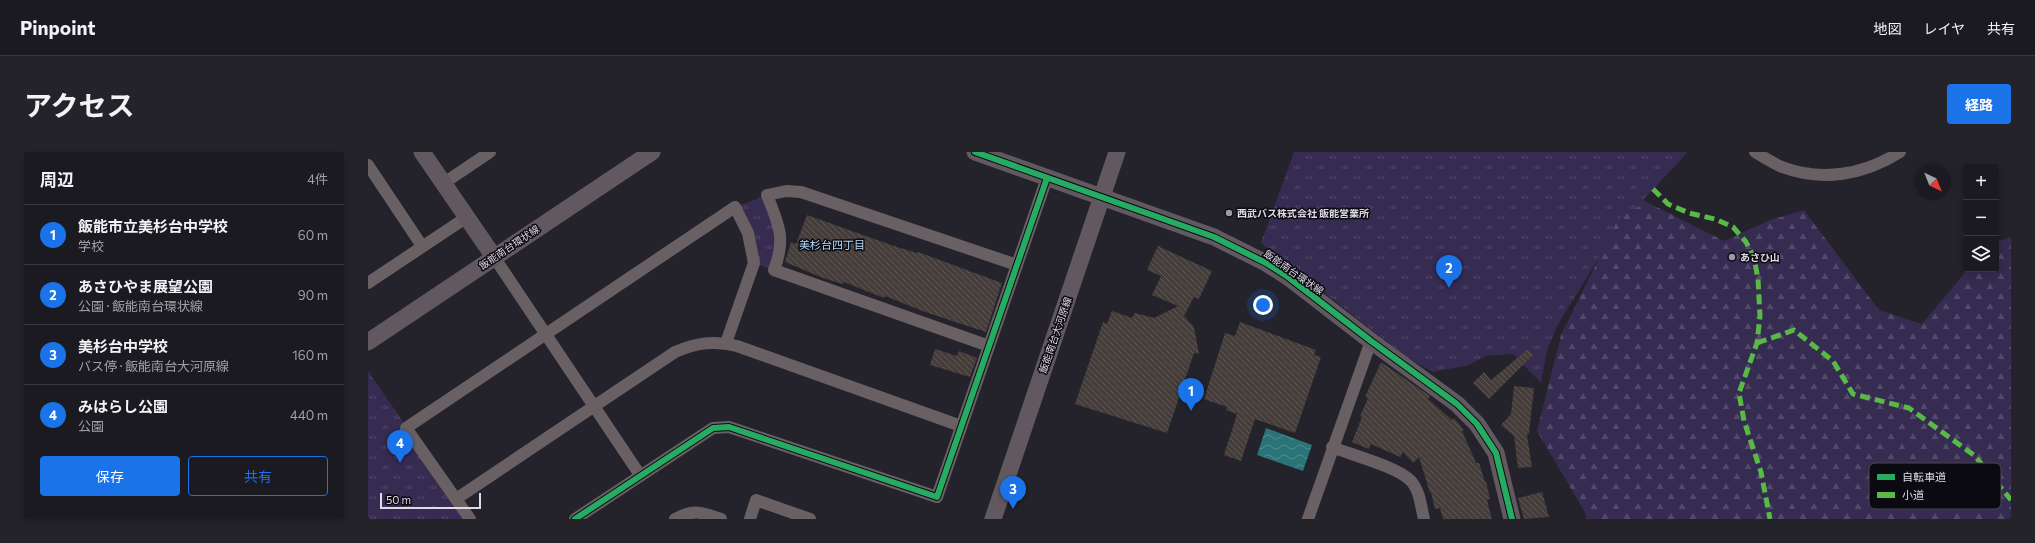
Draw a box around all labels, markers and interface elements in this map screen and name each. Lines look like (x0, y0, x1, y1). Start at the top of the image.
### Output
text: Pinpoint (20, 16, 96, 39)
text: 地図 (1873, 20, 1901, 37)
text: レイヤ (1923, 20, 1965, 37)
text: 共有 (1987, 20, 2015, 37)
button: 経路 (1947, 84, 2011, 124)
text: アクセス (24, 88, 135, 122)
north arrow (1915, 164, 1951, 200)
map controls (1963, 164, 1999, 272)
button: + (1963, 164, 1999, 200)
text: 周辺 (40, 169, 74, 190)
text: 4件 (307, 171, 328, 187)
button: − (1963, 200, 1999, 236)
place label: 西武バス株式会社 飯能営業所 (1237, 207, 1369, 219)
marker: 西武バス株式会社 飯能営業所 (1224, 208, 1234, 218)
text: 飯能市立美杉台中学校 (78, 217, 228, 235)
street label: 飯能南台環状線 (477, 222, 541, 272)
text: 1 (50, 227, 56, 243)
text: 60 m (298, 227, 328, 243)
button: layers (1963, 236, 1999, 272)
text: 学校 (78, 238, 104, 254)
district label: 美杉台四丁目 (799, 238, 865, 251)
street label: 飯能南台環状線 (1262, 247, 1326, 297)
place label: あさひ山 (1740, 251, 1780, 263)
marker: あさひ山 (1727, 252, 1737, 262)
pin: 2 (1436, 255, 1462, 288)
text: あさひやま展望公園 (78, 277, 213, 295)
text: 2 (49, 287, 57, 303)
text: 90 m (298, 287, 328, 303)
street label: 飯能南台大河原線 (1036, 295, 1074, 375)
your location (1253, 295, 1273, 315)
text: 公園 · 飯能南台環状線 (78, 298, 203, 314)
text: 美杉台中学校 (78, 337, 168, 355)
text: 3 (49, 347, 57, 363)
text: 160 m (292, 347, 328, 363)
text: バス停 · 飯能南台大河原線 (78, 358, 229, 374)
pin: 1 (1178, 378, 1204, 411)
text: みはらし公園 (78, 397, 168, 415)
text: 4 (49, 407, 57, 423)
text: 440 m (290, 407, 328, 423)
text: 公園 (78, 418, 104, 434)
pin: 4 (387, 430, 413, 463)
button: 保存 (40, 456, 180, 496)
button: 共有 (188, 456, 328, 496)
legend (1869, 463, 2001, 509)
text: 自転車道 (1902, 470, 1946, 483)
pin: 3 (1000, 476, 1026, 509)
text: 小道 (1902, 488, 1924, 501)
scale bar (380, 491, 481, 510)
text: 50 m (386, 493, 411, 506)

